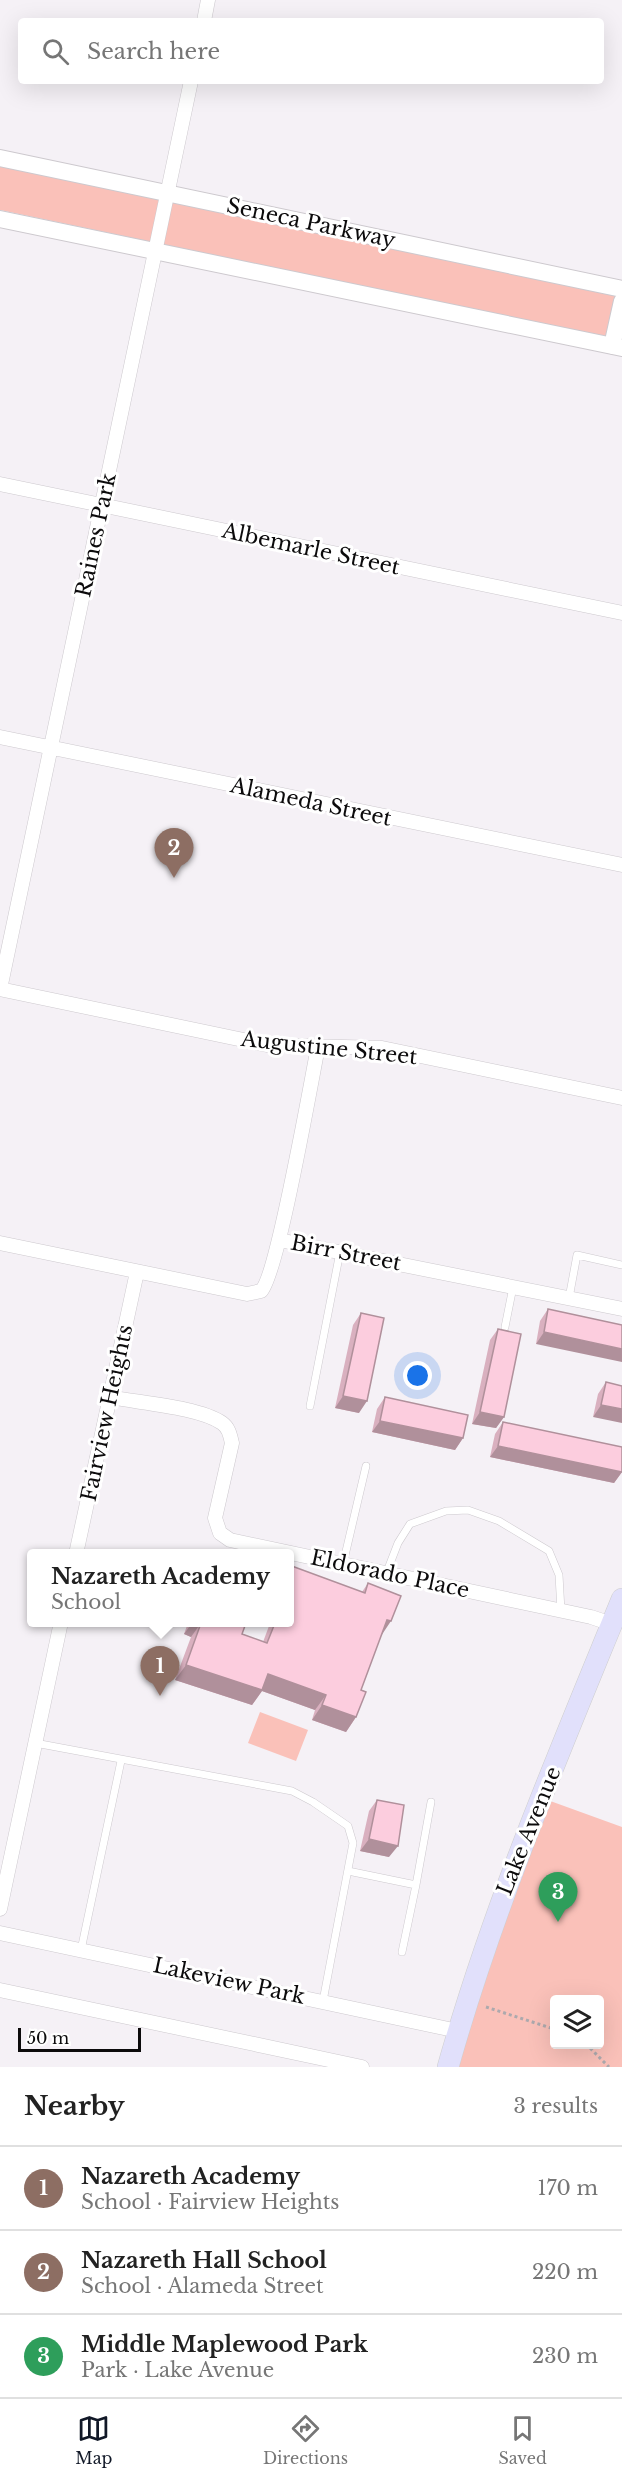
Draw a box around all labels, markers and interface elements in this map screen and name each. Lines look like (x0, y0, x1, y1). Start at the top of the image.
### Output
search box (18, 18, 604, 84)
icon: search (39, 35, 72, 68)
text: Search here (87, 38, 220, 65)
street label: Seneca Parkway (224, 192, 398, 254)
street label: Raines Park (70, 471, 122, 599)
street label: Albemarle Street (219, 517, 402, 581)
street label: Alameda Street (227, 772, 394, 832)
pin: 2 (154, 828, 194, 878)
street label: Augustine Street (239, 1026, 418, 1070)
street label: Birr Street (289, 1230, 403, 1276)
street label: Fairview Heights (76, 1322, 138, 1504)
your location (403, 1361, 432, 1390)
street label: Eldorado Place (308, 1544, 472, 1604)
popup (27, 1549, 294, 1627)
text: Nazareth Academy (51, 1563, 270, 1590)
text: School (51, 1590, 121, 1614)
pin: 1 (140, 1646, 180, 1696)
street label: Lake Avenue (491, 1763, 567, 1899)
pin: 3 (538, 1872, 578, 1922)
street label: Lakeview Park (151, 1952, 307, 2010)
map controls (550, 1995, 604, 2049)
button: layers (550, 1995, 604, 2049)
scale bar (18, 2025, 141, 2052)
text: 50 m (27, 2028, 69, 2048)
text: Nearby (24, 2090, 125, 2122)
text: 3 results (514, 2094, 598, 2118)
text: Nazareth Academy (81, 2163, 300, 2190)
text: 1 (39, 2176, 48, 2200)
text: 170 m (538, 2176, 598, 2200)
text: School · Fairview Heights (81, 2190, 339, 2214)
text: Nazareth Hall School (81, 2247, 327, 2274)
text: 2 (37, 2260, 50, 2284)
text: 220 m (532, 2260, 598, 2284)
text: School · Alameda Street (81, 2274, 324, 2298)
text: Middle Maplewood Park (81, 2331, 368, 2358)
text: 3 (37, 2344, 50, 2368)
text: 230 m (532, 2344, 598, 2368)
text: Park · Lake Avenue (81, 2358, 274, 2382)
tab: Map (75, 2412, 112, 2468)
tab: Directions (263, 2412, 348, 2468)
tab: Saved (498, 2412, 547, 2468)

